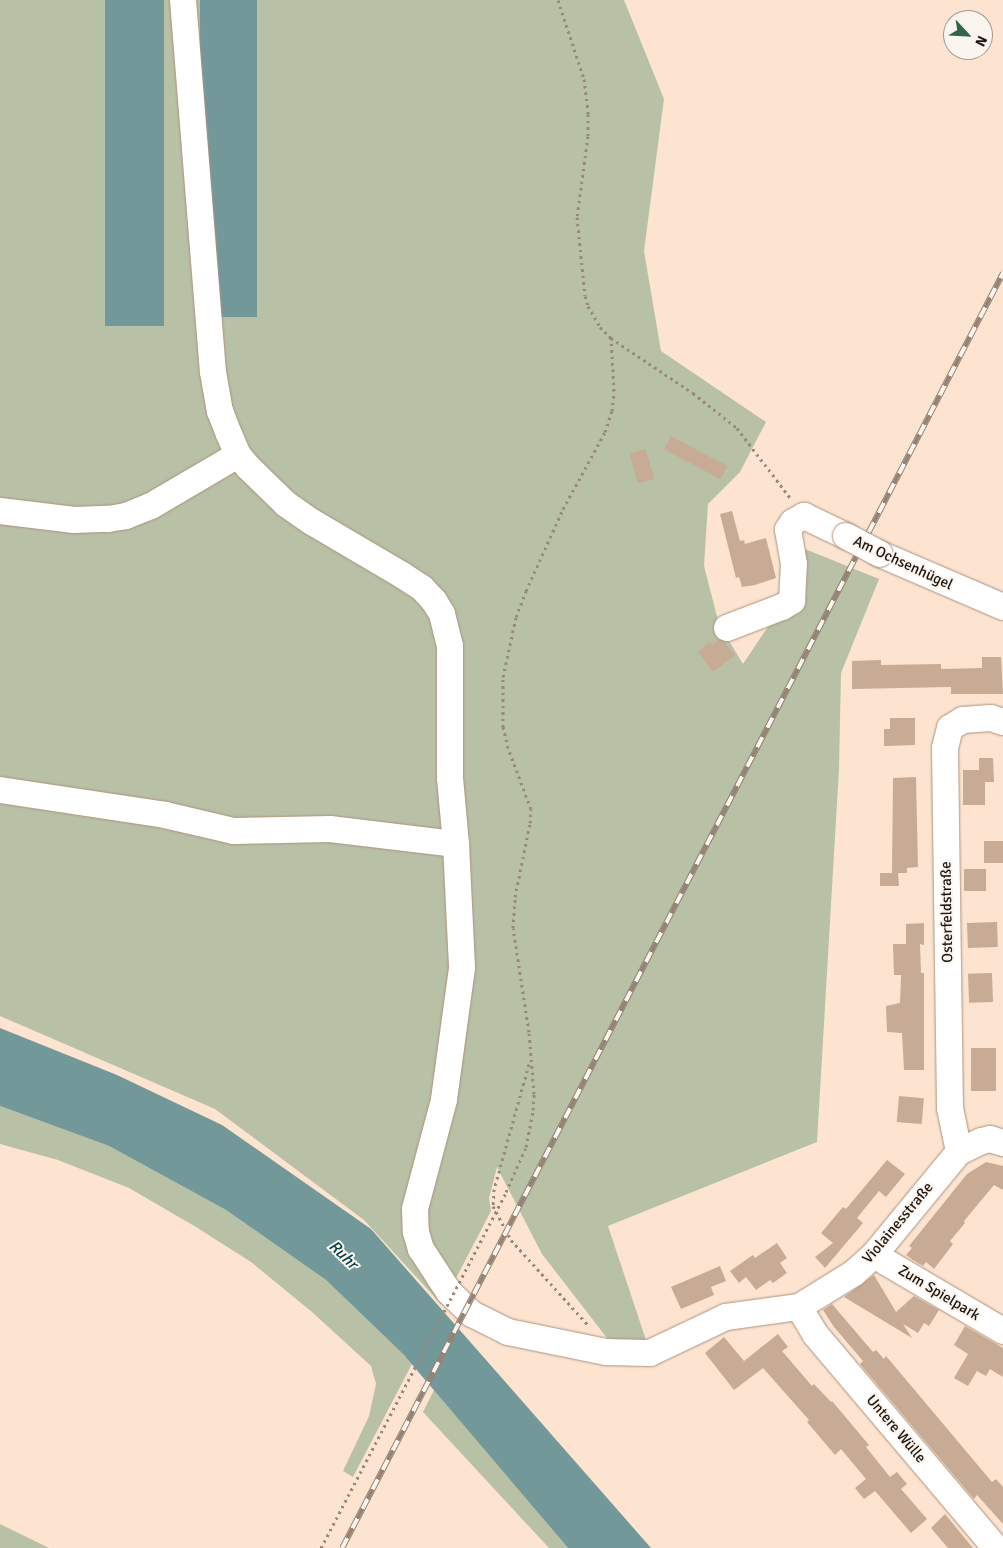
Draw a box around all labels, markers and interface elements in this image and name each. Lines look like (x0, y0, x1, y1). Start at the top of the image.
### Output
north arrow (943, 10, 993, 60)
text: N (971, 33, 991, 49)
street label: Am Ochsenhügel (850, 532, 956, 594)
street label: Osterfeldstraße (937, 861, 957, 963)
street label: Violainesstraße (859, 1179, 937, 1267)
water label: Ruhr (325, 1237, 361, 1273)
street label: Zum Spielpark (895, 1262, 983, 1324)
street label: Untere Wülle (862, 1391, 930, 1467)

